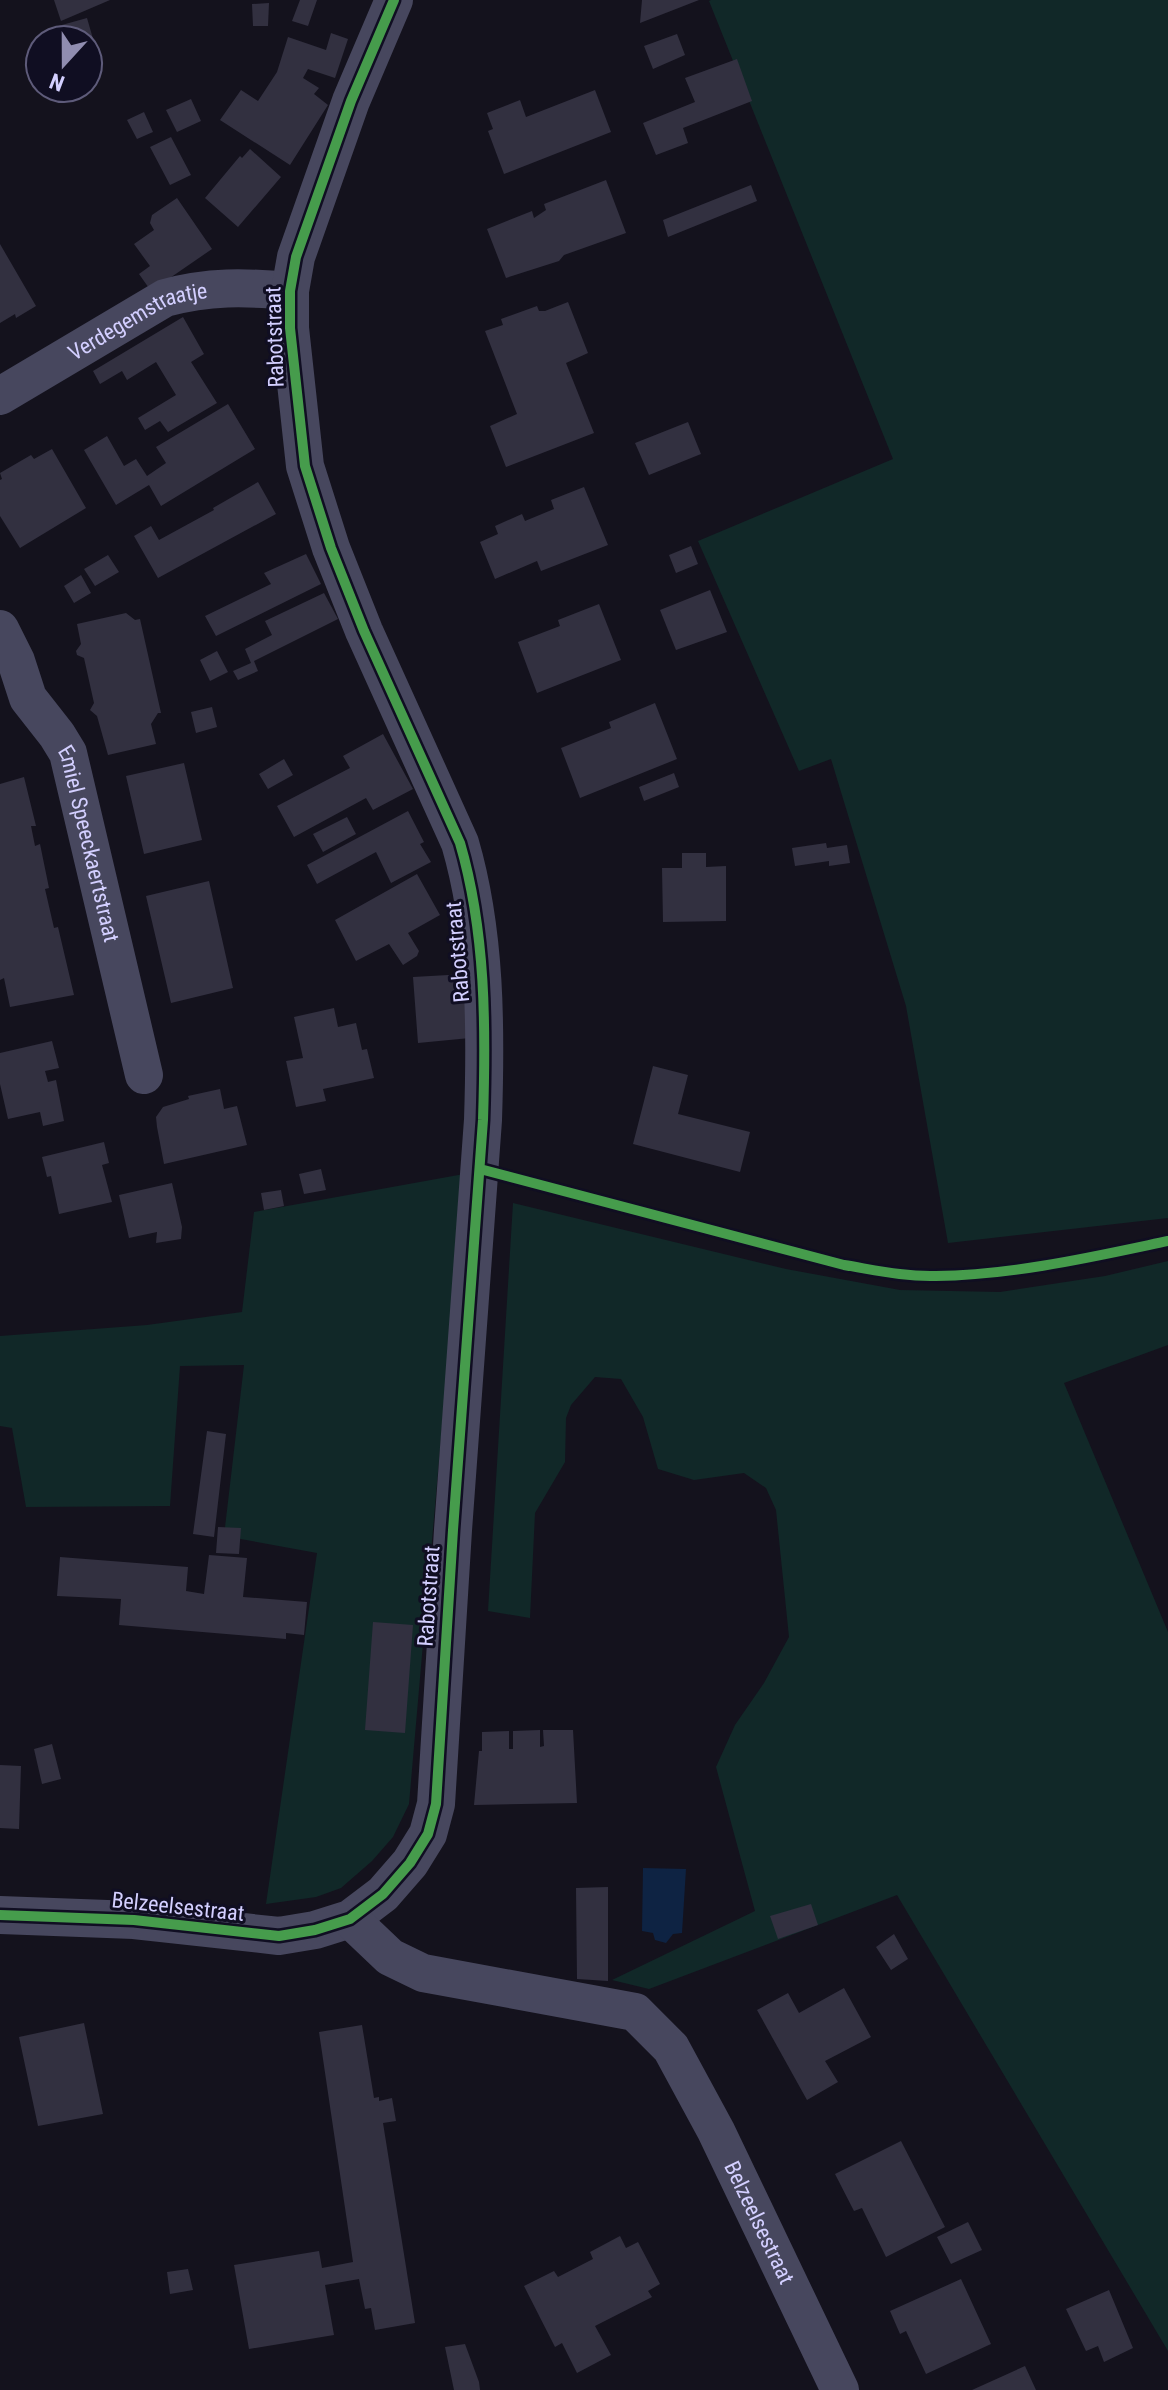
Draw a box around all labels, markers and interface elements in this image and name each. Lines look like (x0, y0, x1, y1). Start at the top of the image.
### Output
north arrow (24, 24, 104, 104)
text: N (46, 68, 68, 96)
street label: Verdegemstraatje (64, 278, 209, 366)
street label: Rabotstraat (260, 286, 289, 388)
street label: Emiel Speeckaertstraat (53, 740, 124, 945)
street label: Rabotstraat (441, 901, 474, 1003)
street label: Rabotstraat (413, 1545, 444, 1647)
street label: Belzeelsestraat (110, 1887, 246, 1926)
street label: Belzeelsestraat (719, 2157, 799, 2288)

